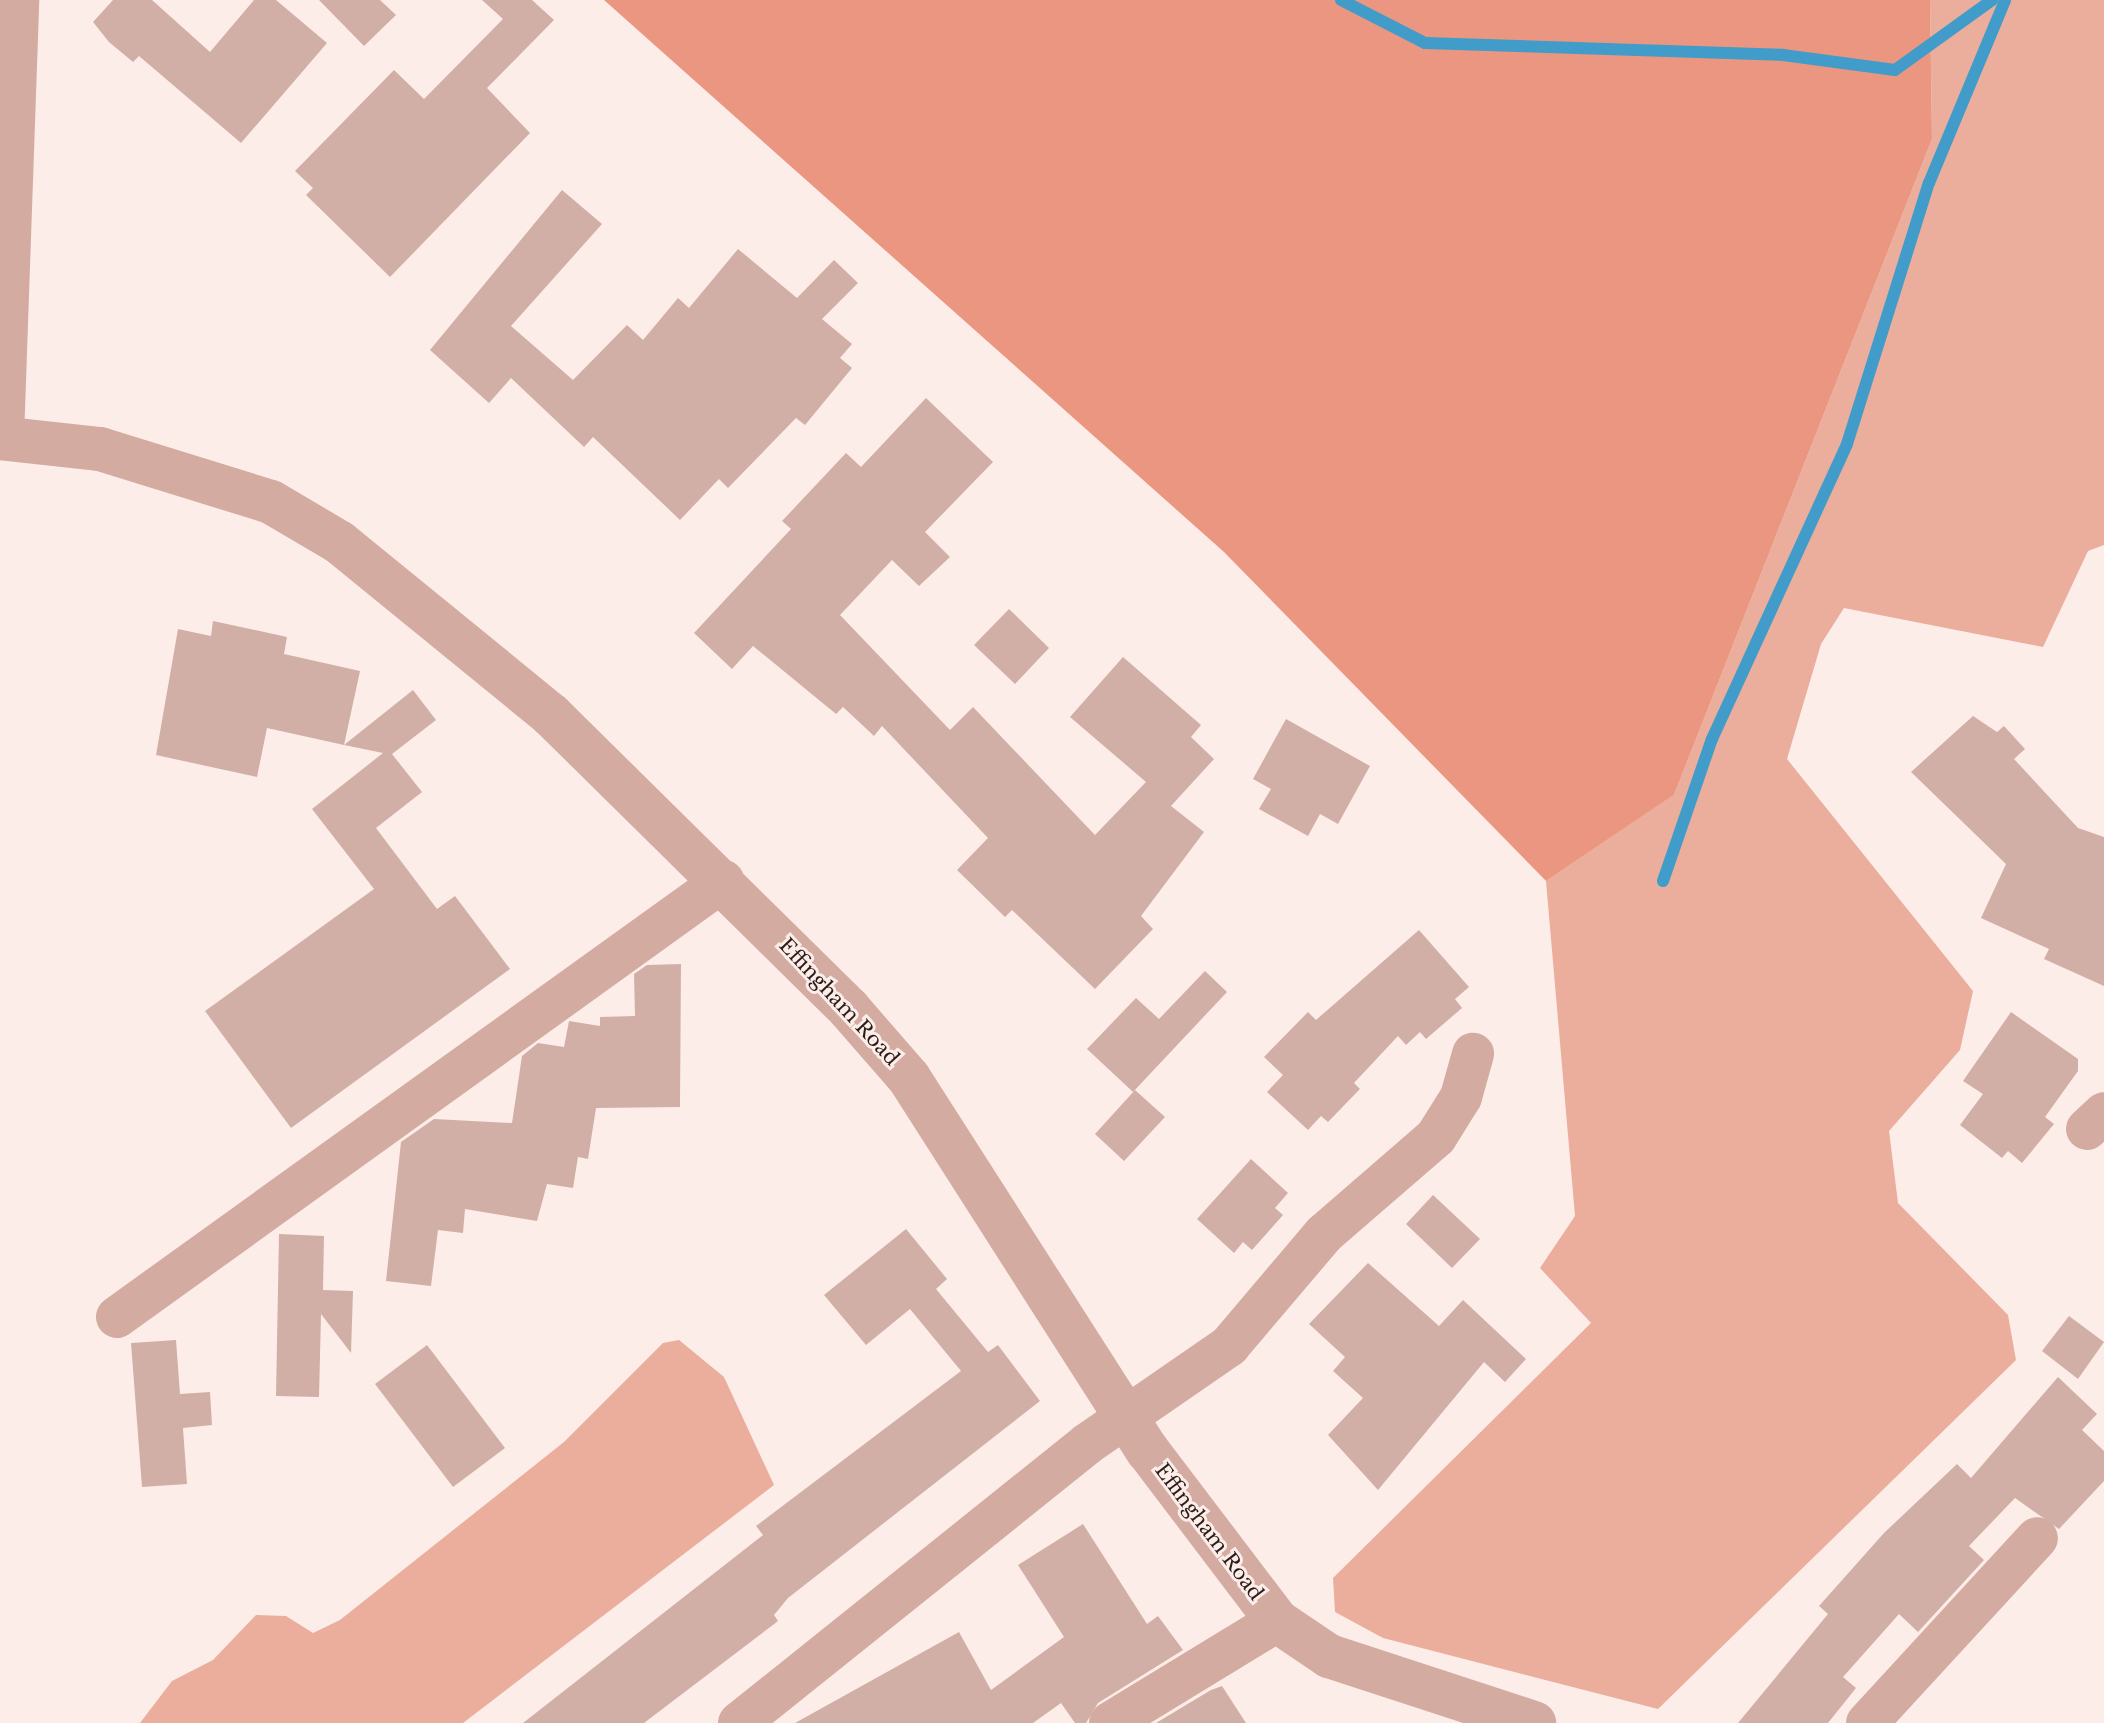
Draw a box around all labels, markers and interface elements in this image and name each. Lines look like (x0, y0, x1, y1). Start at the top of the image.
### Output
street label: Effingham Road (774, 933, 904, 1071)
street label: Effingham Road (1150, 1459, 1268, 1605)

